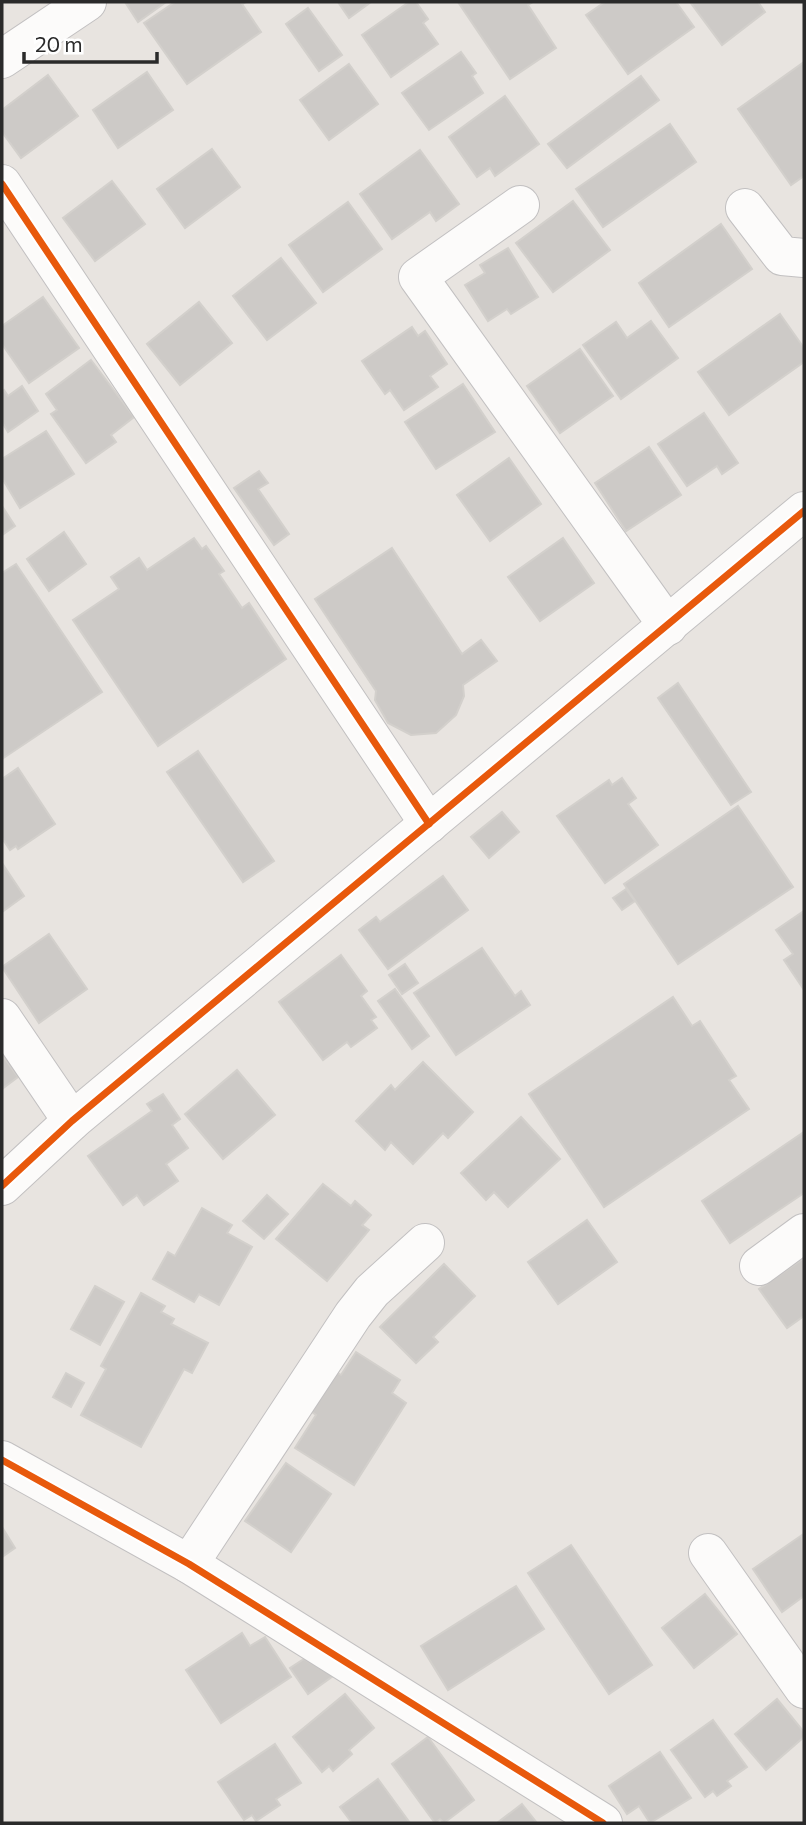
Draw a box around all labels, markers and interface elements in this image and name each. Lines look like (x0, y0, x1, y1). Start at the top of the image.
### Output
scale bar (24, 21, 158, 65)
text: 20 m (35, 31, 83, 56)

